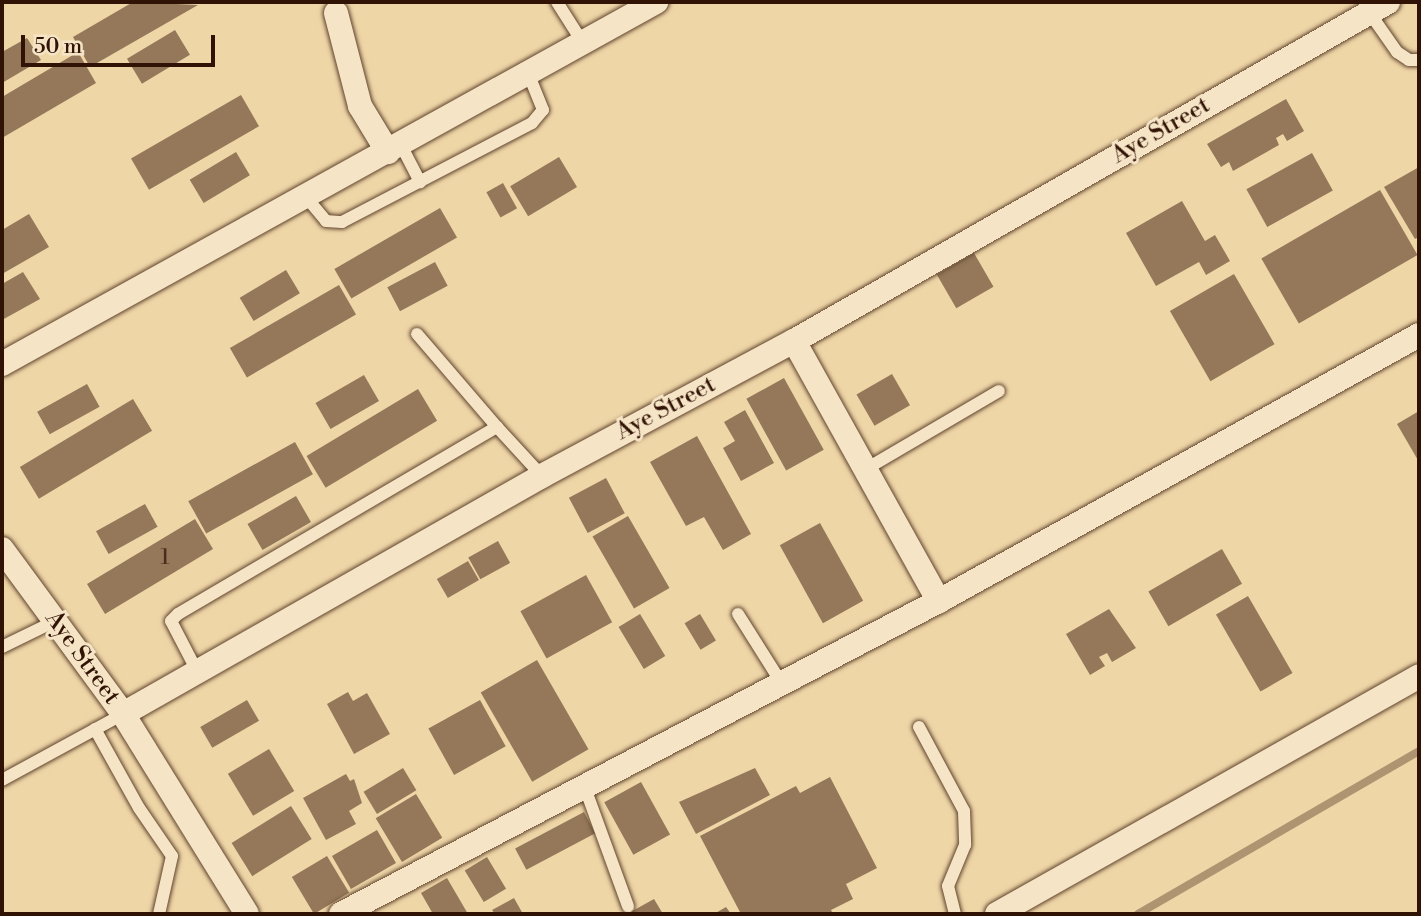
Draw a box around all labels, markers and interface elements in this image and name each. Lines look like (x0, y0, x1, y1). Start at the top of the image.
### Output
scale bar (24, 21, 219, 65)
text: 50 m (34, 34, 82, 60)
street label: Aye Street (1107, 91, 1215, 171)
street label: Aye Street (611, 371, 721, 447)
house number: 1 (160, 545, 170, 571)
street label: Aye Street (38, 606, 126, 710)

